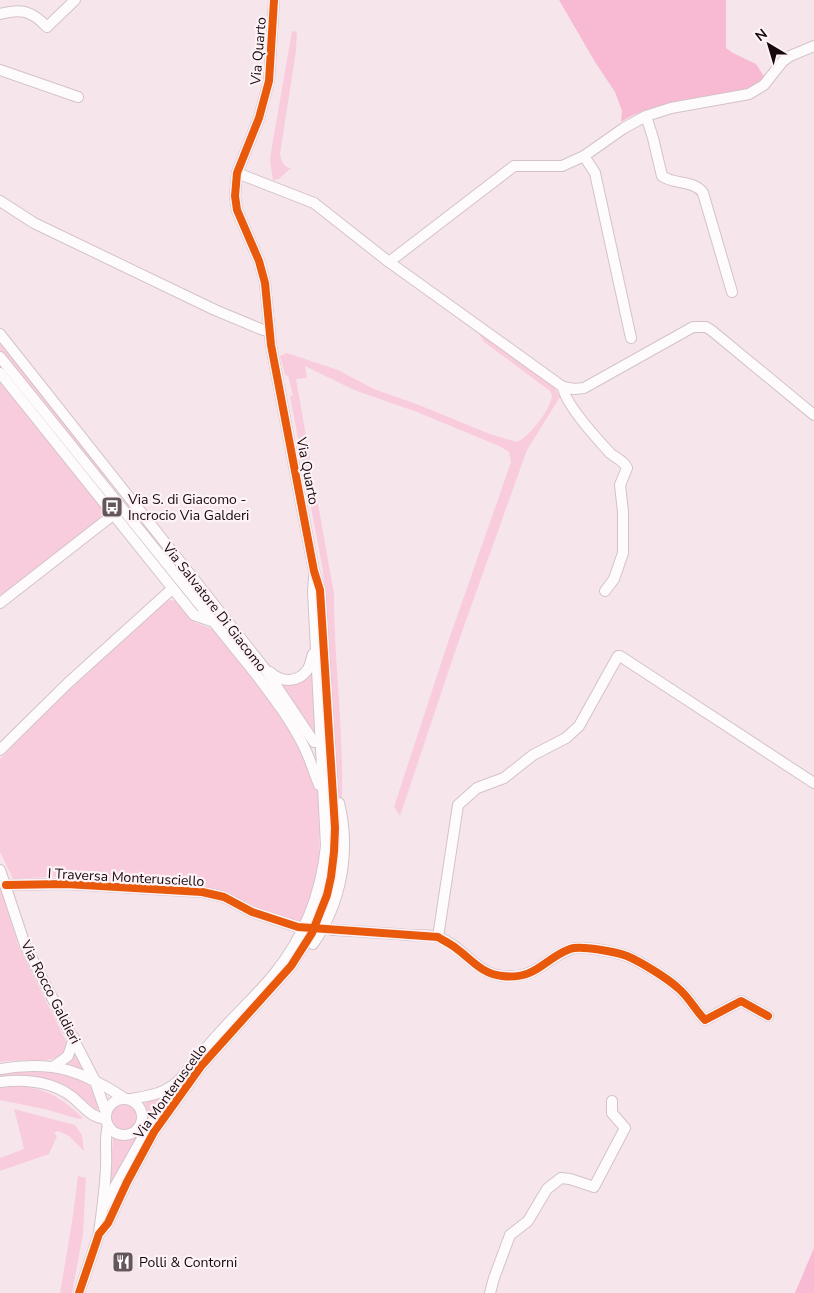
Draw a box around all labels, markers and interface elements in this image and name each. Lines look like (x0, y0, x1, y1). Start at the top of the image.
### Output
street label: Via Quarto (246, 16, 271, 87)
north arrow (744, 20, 794, 70)
text: N (751, 24, 771, 46)
street label: Via Quarto (292, 435, 323, 506)
place label: Via S. di Giacomo - Incrocio Via Galderi (127, 490, 249, 525)
bus stop icon: Via S. di Giacomo - Incrocio Via Galderi (100, 495, 124, 519)
street label: Via Salvatore Di Giacomo (158, 538, 271, 676)
street label: I Traversa Monterusciello (47, 864, 205, 891)
street label: Via Rocco Galdieri (16, 936, 85, 1047)
street label: Via Monteruscello (129, 1040, 212, 1144)
restaurant icon: Polli & Contorni (111, 1250, 135, 1274)
place label: Polli & Contorni (139, 1253, 237, 1272)

